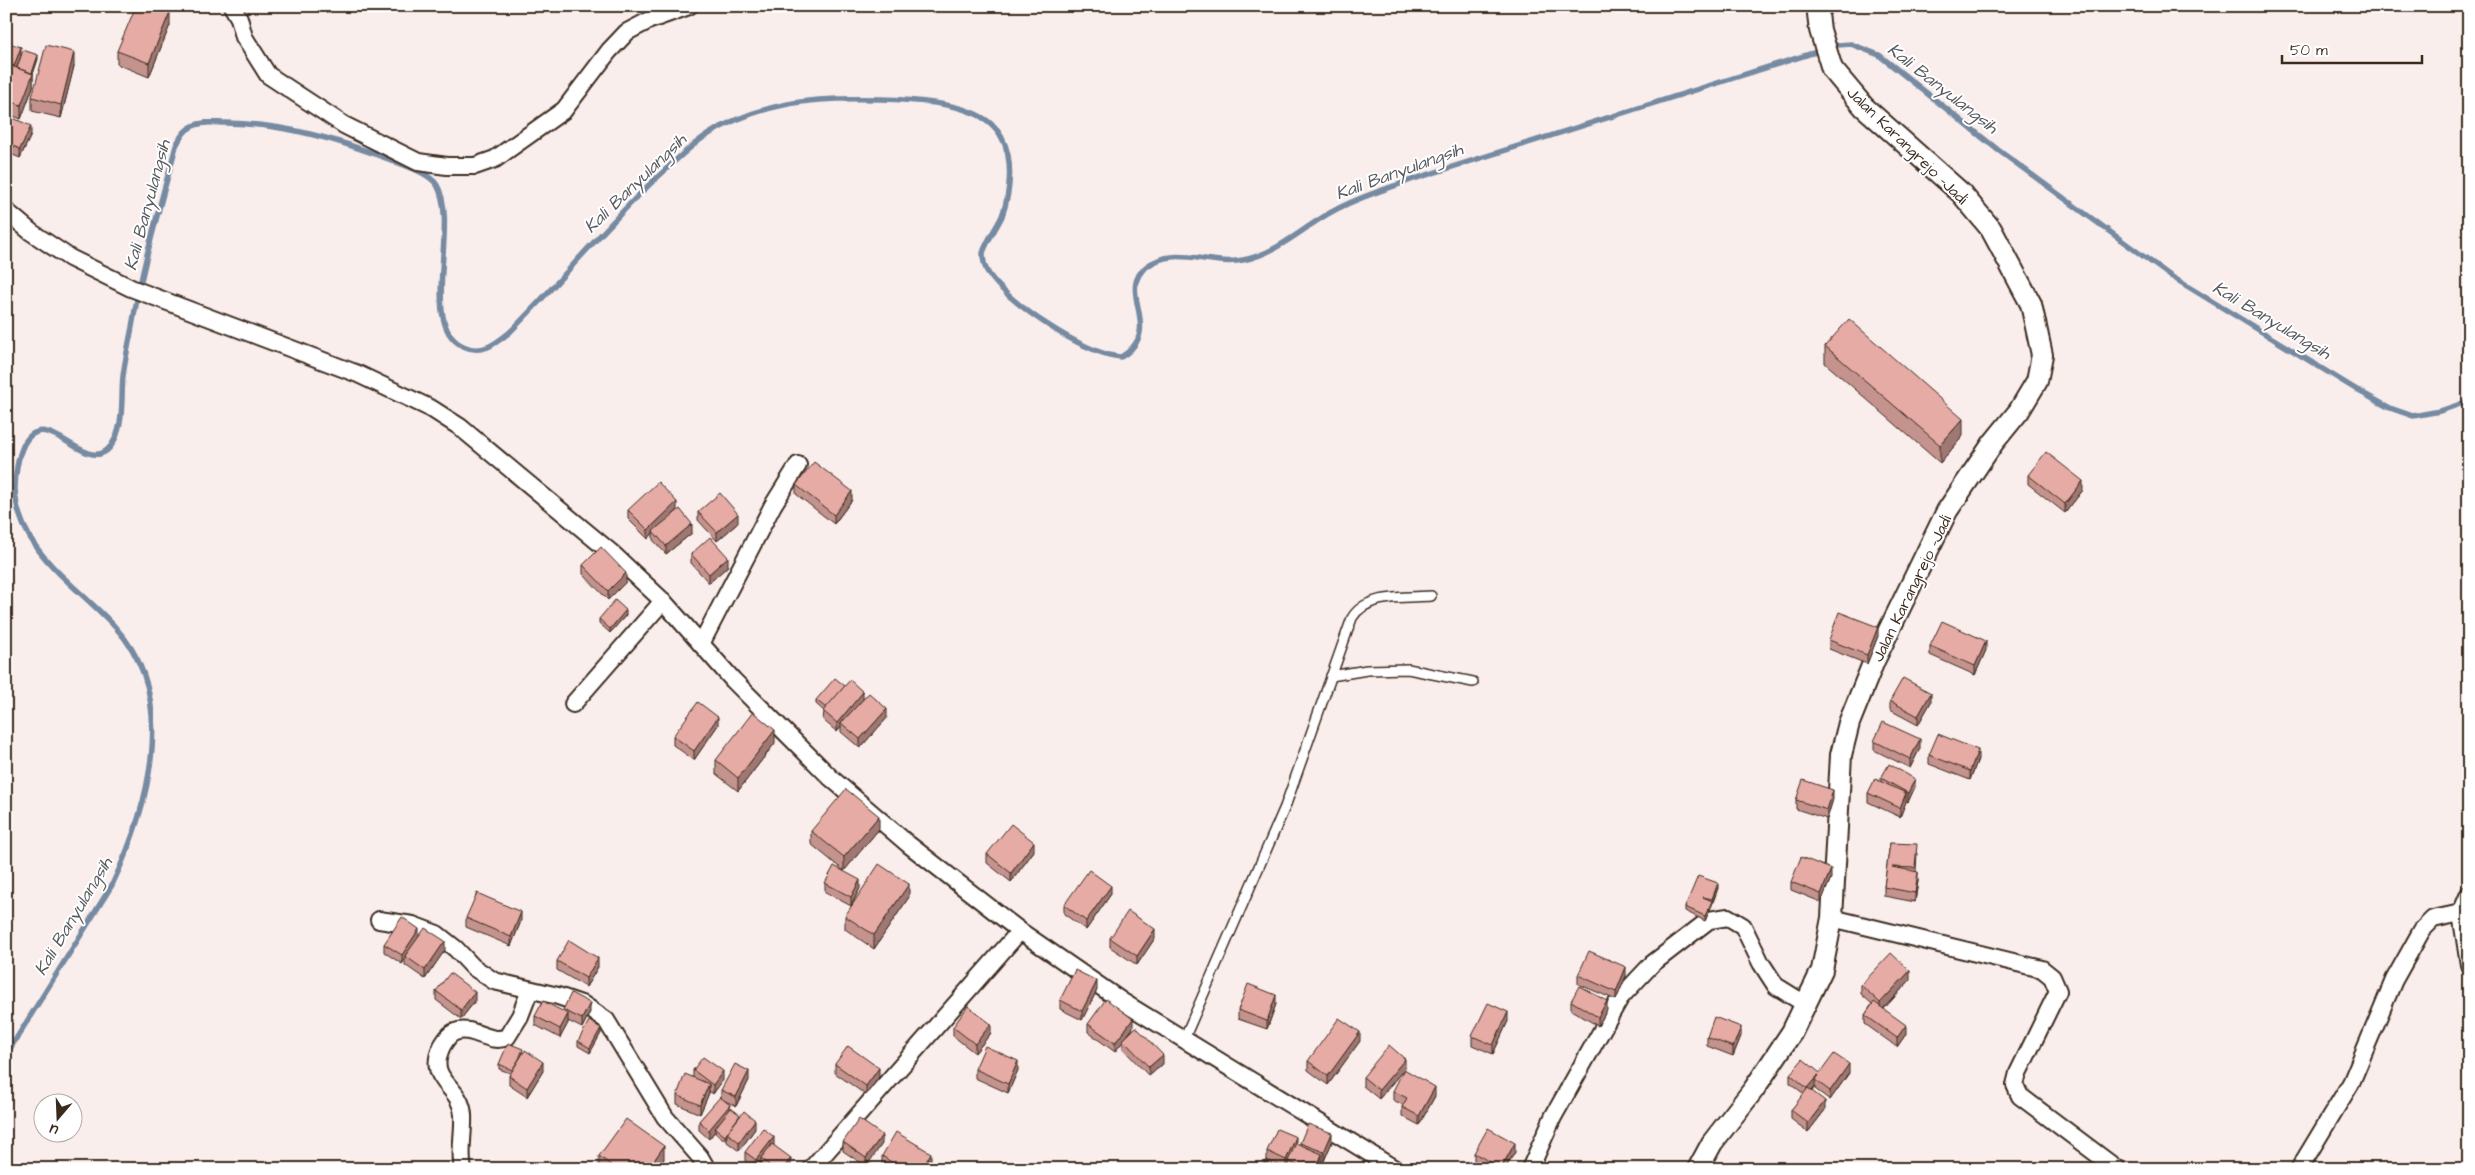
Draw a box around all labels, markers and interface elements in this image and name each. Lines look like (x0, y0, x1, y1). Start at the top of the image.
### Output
scale bar (2282, 32, 2422, 64)
water label: Kali Banyulangsih (1882, 37, 2004, 141)
text: 50 m (2290, 40, 2328, 61)
street label: Jalan Karangrejo -Jadi (1841, 82, 1973, 211)
water label: Kali Banyulangsih (579, 127, 694, 240)
water label: Kali Banyulangsih (118, 136, 178, 273)
water label: Kali Banyulangsih (1332, 136, 1468, 207)
water label: Kali Banyulangsih (2207, 275, 2336, 367)
street label: Jalan Karangrejo -Jadi (1867, 511, 1958, 666)
water label: Kali Banyulangsih (28, 852, 120, 981)
north arrow (32, 1092, 82, 1142)
text: U (47, 1119, 61, 1140)

